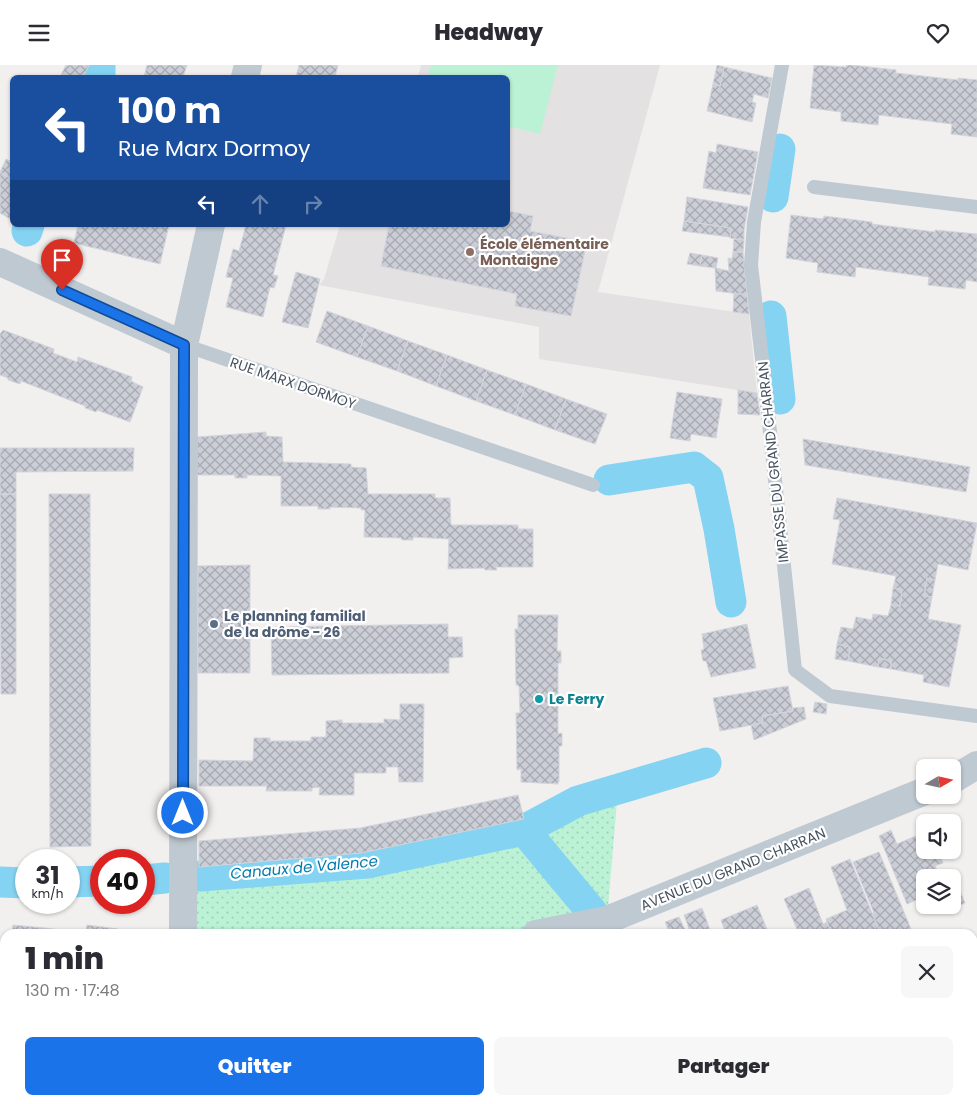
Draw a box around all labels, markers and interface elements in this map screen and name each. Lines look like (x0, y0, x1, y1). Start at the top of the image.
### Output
text: Headway (434, 17, 543, 48)
icon: menu (25, 19, 53, 47)
icon: heart (924, 19, 952, 47)
text: 100 m (118, 86, 221, 135)
icon: left (35, 95, 100, 160)
text: Rue Marx Dormoy (118, 133, 310, 164)
icon: left (193, 190, 221, 218)
icon: ahead (246, 190, 274, 218)
icon: right (299, 190, 327, 218)
place label: École élémentaire Montaigne (480, 234, 609, 270)
pin (41, 239, 83, 290)
icon: arrive (48, 246, 76, 274)
marker: École élémentaire Montaigne (464, 246, 476, 258)
street label: RUE MARX DORMOY (227, 352, 359, 414)
street label: IMPASSE DU GRAND CHARRAN (752, 360, 794, 564)
place label: Le planning familial de la drôme - 26 (224, 606, 366, 642)
marker: Le planning familial de la drôme - 26 (208, 618, 220, 630)
place label: Le Ferry (549, 689, 605, 709)
marker: Le Ferry (533, 693, 545, 705)
north arrow (916, 759, 961, 804)
map controls (916, 759, 961, 914)
position arrow (156, 786, 208, 838)
button: sound (916, 814, 961, 859)
street label: AVENUE DU GRAND CHARRAN (637, 823, 829, 915)
speed limit sign: 40 (90, 849, 155, 914)
water label: Canaux de Valence (229, 850, 379, 884)
text: 31 (35, 858, 60, 893)
button: layers (916, 869, 961, 914)
text: km/h (32, 885, 63, 902)
text: 1 min (25, 937, 104, 980)
button: close (901, 946, 953, 998)
text: 130 m · 17:48 (25, 979, 120, 1002)
button: Quitter (25, 1037, 484, 1095)
button: Partager (494, 1037, 953, 1095)

